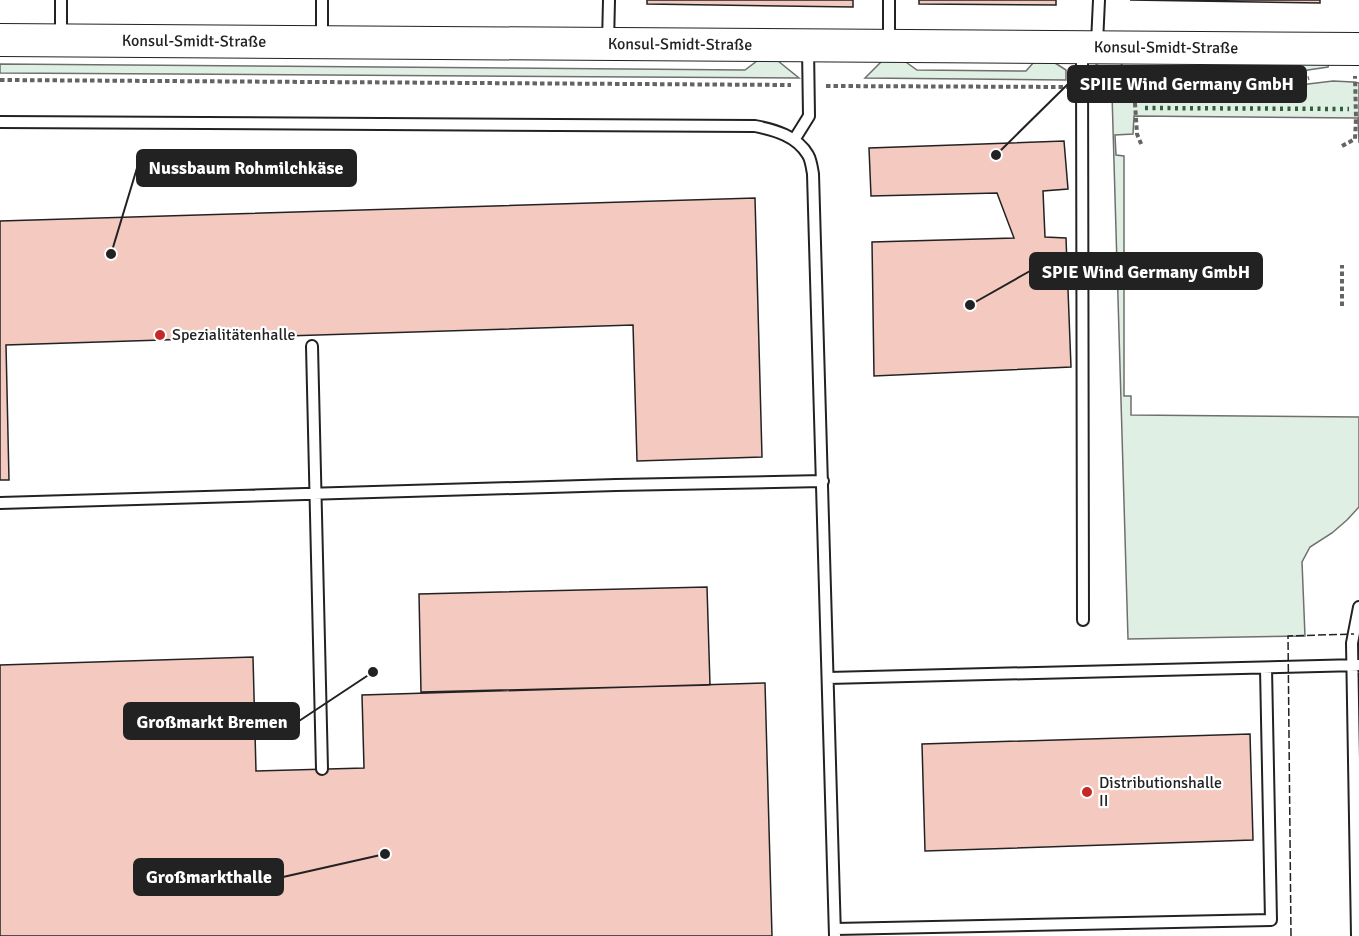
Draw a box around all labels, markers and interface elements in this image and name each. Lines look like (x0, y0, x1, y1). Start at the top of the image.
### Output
street label: Konsul-Smidt-Straße (122, 31, 266, 52)
street label: Konsul-Smidt-Straße (608, 34, 752, 55)
street label: Konsul-Smidt-Straße (1094, 37, 1238, 58)
callout: SPIIE Wind Germany GmbH (1068, 66, 1306, 102)
text: SPIIE Wind Germany GmbH (1080, 73, 1294, 95)
callout: Nussbaum Rohmilchkäse (137, 150, 356, 186)
text: Nussbaum Rohmilchkäse (149, 157, 343, 179)
callout: SPIE Wind Germany GmbH (1030, 253, 1262, 289)
text: SPIE Wind Germany GmbH (1042, 261, 1250, 283)
place label: Spezialitätenhalle (172, 325, 295, 345)
marker: Spezialitätenhalle (153, 328, 167, 342)
callout: Großmarkt Bremen (124, 703, 299, 739)
text: Großmarkt Bremen (136, 711, 288, 733)
place label: Distributionshalle II (1099, 773, 1222, 811)
marker: Distributionshalle II (1080, 785, 1094, 799)
callout: Großmarkthalle (134, 859, 283, 895)
text: Großmarkthalle (146, 866, 272, 888)

